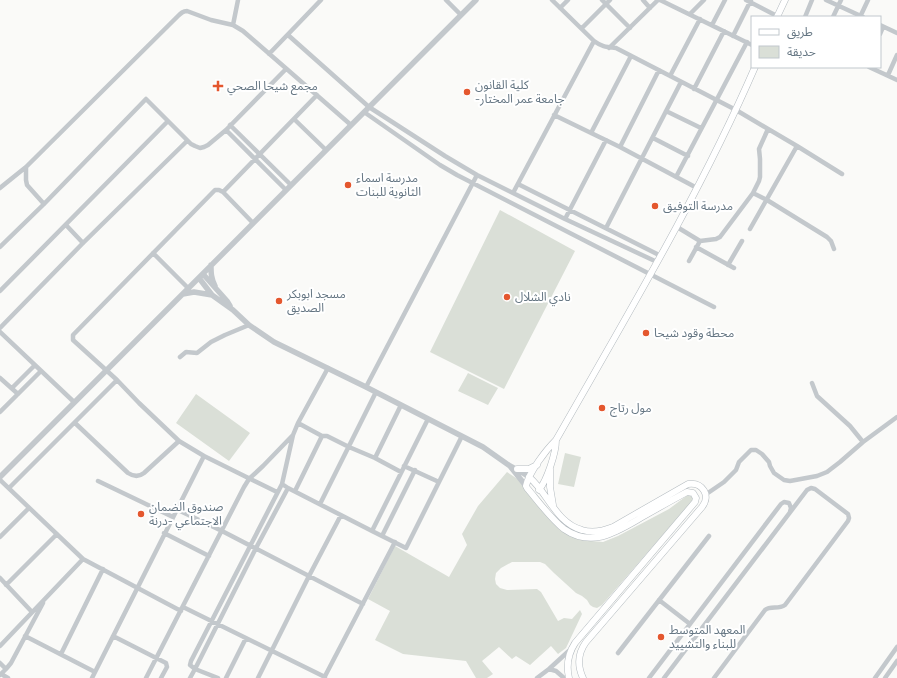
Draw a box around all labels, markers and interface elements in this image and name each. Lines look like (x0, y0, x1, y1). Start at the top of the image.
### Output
legend (751, 16, 881, 68)
text: طريق (787, 23, 813, 40)
text: حديقة (787, 43, 816, 60)
place label: كلية القانون -جامعة عمر المختار (475, 76, 564, 107)
place label: مجمع شيحا الصحي (227, 77, 318, 96)
marker: مجمع شيحا الصحي (212, 80, 224, 92)
marker: كلية القانون -جامعة عمر المختار (462, 87, 472, 97)
place label: مدرسة اسماء الثانوية للبنات (356, 169, 421, 200)
marker: مدرسة اسماء الثانوية للبنات (343, 180, 353, 190)
place label: مدرسة التوفيق (663, 197, 733, 214)
marker: مدرسة التوفيق (650, 201, 660, 211)
place label: مسجد ابوبكر الصديق (286, 285, 346, 316)
place label: نادي الشلال (515, 288, 571, 307)
marker: نادي الشلال (502, 292, 512, 302)
marker: مسجد ابوبكر الصديق (274, 296, 284, 306)
place label: محطة وقود شيحا (654, 324, 734, 341)
marker: محطة وقود شيحا (641, 328, 651, 338)
place label: مول رتاج (610, 399, 652, 417)
marker: مول رتاج (597, 403, 607, 413)
place label: صندوق الضمان الاجتماعي -درنة (149, 498, 224, 531)
marker: صندوق الضمان الاجتماعي -درنة (136, 509, 146, 519)
place label: المعهد المتوسط للبناء والتشييد (669, 621, 746, 652)
marker: المعهد المتوسط للبناء والتشييد (656, 632, 666, 642)

